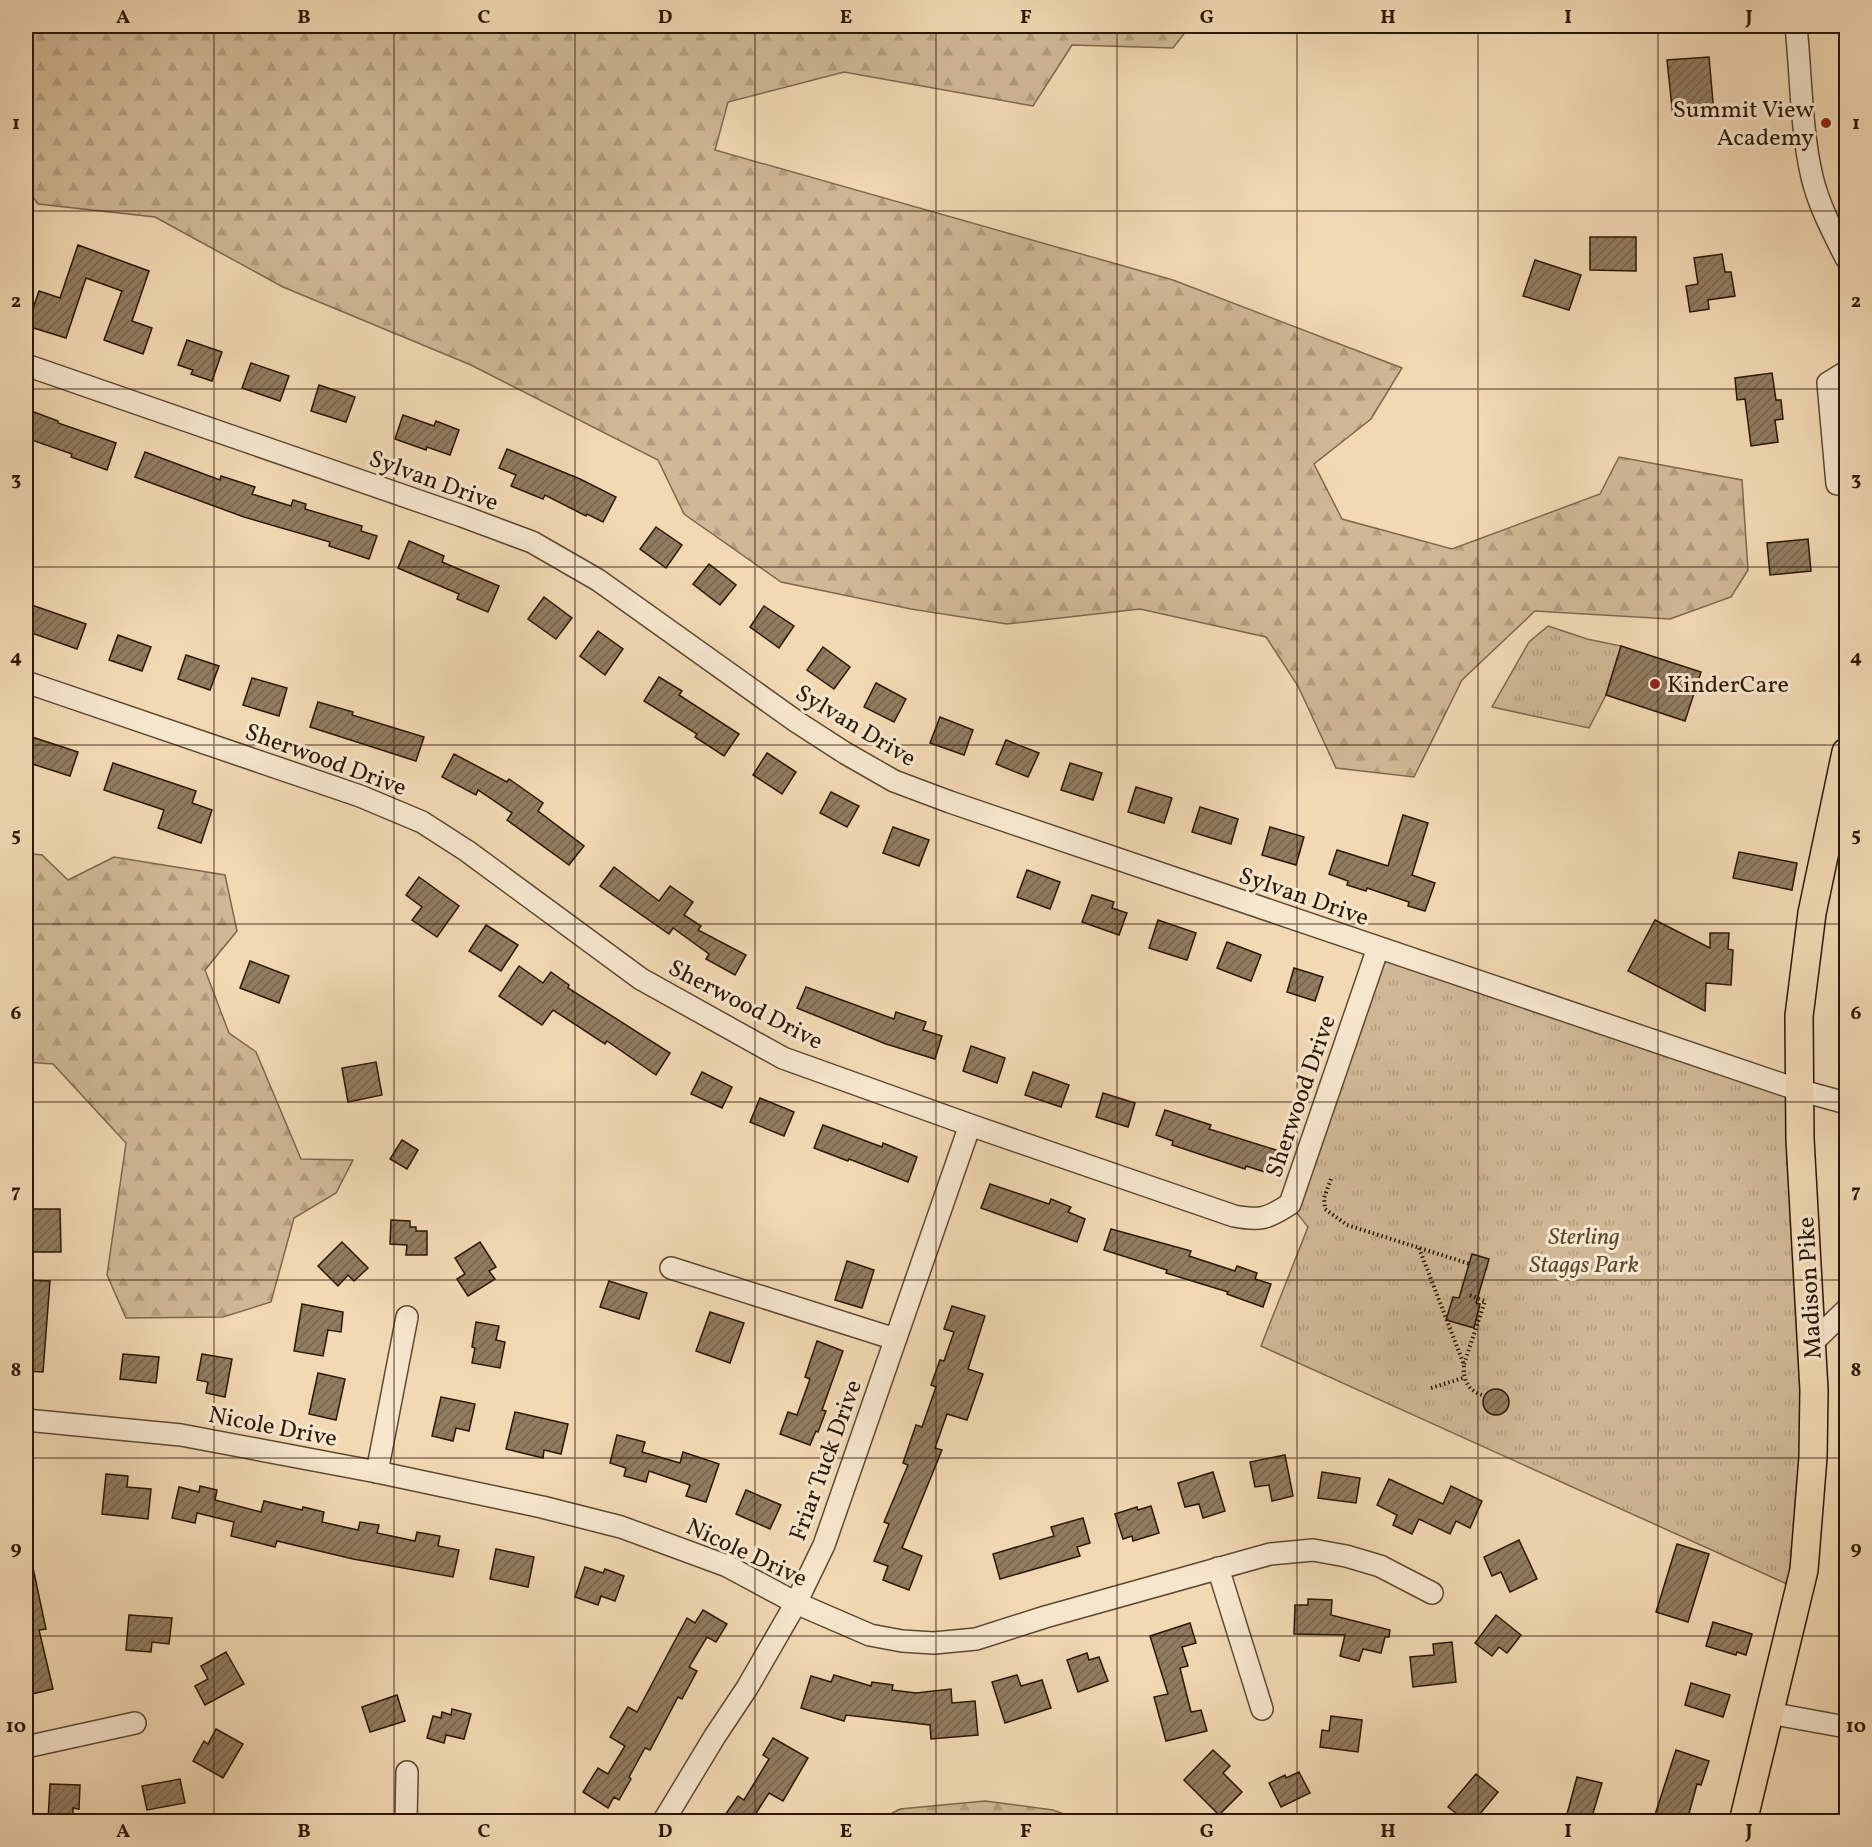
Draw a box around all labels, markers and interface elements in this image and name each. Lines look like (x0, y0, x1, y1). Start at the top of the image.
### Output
text: A (116, 4, 130, 32)
text: B (297, 4, 311, 32)
text: C (478, 4, 491, 32)
text: D (658, 4, 672, 32)
text: E (840, 4, 852, 32)
text: F (1020, 4, 1032, 32)
text: G (1200, 4, 1214, 32)
text: H (1380, 4, 1396, 32)
text: I (1564, 4, 1572, 32)
text: J (1744, 4, 1753, 32)
place label: Summit View Academy (1673, 94, 1814, 156)
text: 1 (12, 110, 20, 138)
text: 1 (1852, 110, 1860, 138)
marker: Summit View Academy (1819, 116, 1833, 130)
text: 2 (11, 288, 21, 316)
text: 2 (1851, 288, 1861, 316)
street label: Sylvan Drive (364, 443, 503, 521)
text: 3 (11, 466, 21, 494)
text: 3 (1851, 466, 1861, 494)
text: 4 (10, 644, 22, 672)
text: 4 (1850, 644, 1862, 672)
place label: KinderCare (1667, 669, 1789, 703)
street label: Sylvan Drive (788, 677, 922, 776)
marker: KinderCare (1648, 677, 1662, 691)
street label: Sherwood Drive (240, 716, 411, 806)
text: 5 (11, 822, 21, 850)
text: 5 (1851, 822, 1861, 850)
street label: Sylvan Drive (1234, 860, 1373, 936)
street label: Sherwood Drive (662, 952, 828, 1059)
text: 6 (11, 1000, 22, 1028)
text: 6 (1851, 1000, 1862, 1028)
street label: Sherwood Drive (1258, 1011, 1346, 1182)
text: 7 (11, 1178, 21, 1206)
text: 7 (1851, 1178, 1861, 1206)
street label: Madison Pike (1790, 1216, 1832, 1360)
park label: Sterling Staggs Park (1529, 1221, 1639, 1283)
text: 8 (11, 1357, 21, 1385)
text: 8 (1851, 1357, 1861, 1385)
street label: Friar Tuck Drive (782, 1375, 872, 1546)
street label: Nicole Drive (205, 1399, 340, 1457)
street label: Nicole Drive (680, 1511, 812, 1597)
text: 9 (10, 1535, 22, 1563)
text: 9 (1850, 1535, 1862, 1563)
text: 10 (6, 1713, 26, 1741)
text: 10 (1846, 1713, 1866, 1741)
text: A (116, 1818, 130, 1846)
text: B (297, 1818, 311, 1846)
text: C (478, 1818, 491, 1846)
text: D (658, 1818, 672, 1846)
text: E (840, 1818, 852, 1846)
text: F (1020, 1818, 1032, 1846)
text: G (1200, 1818, 1214, 1846)
text: H (1380, 1818, 1396, 1846)
text: I (1564, 1818, 1572, 1846)
text: J (1744, 1818, 1753, 1846)

